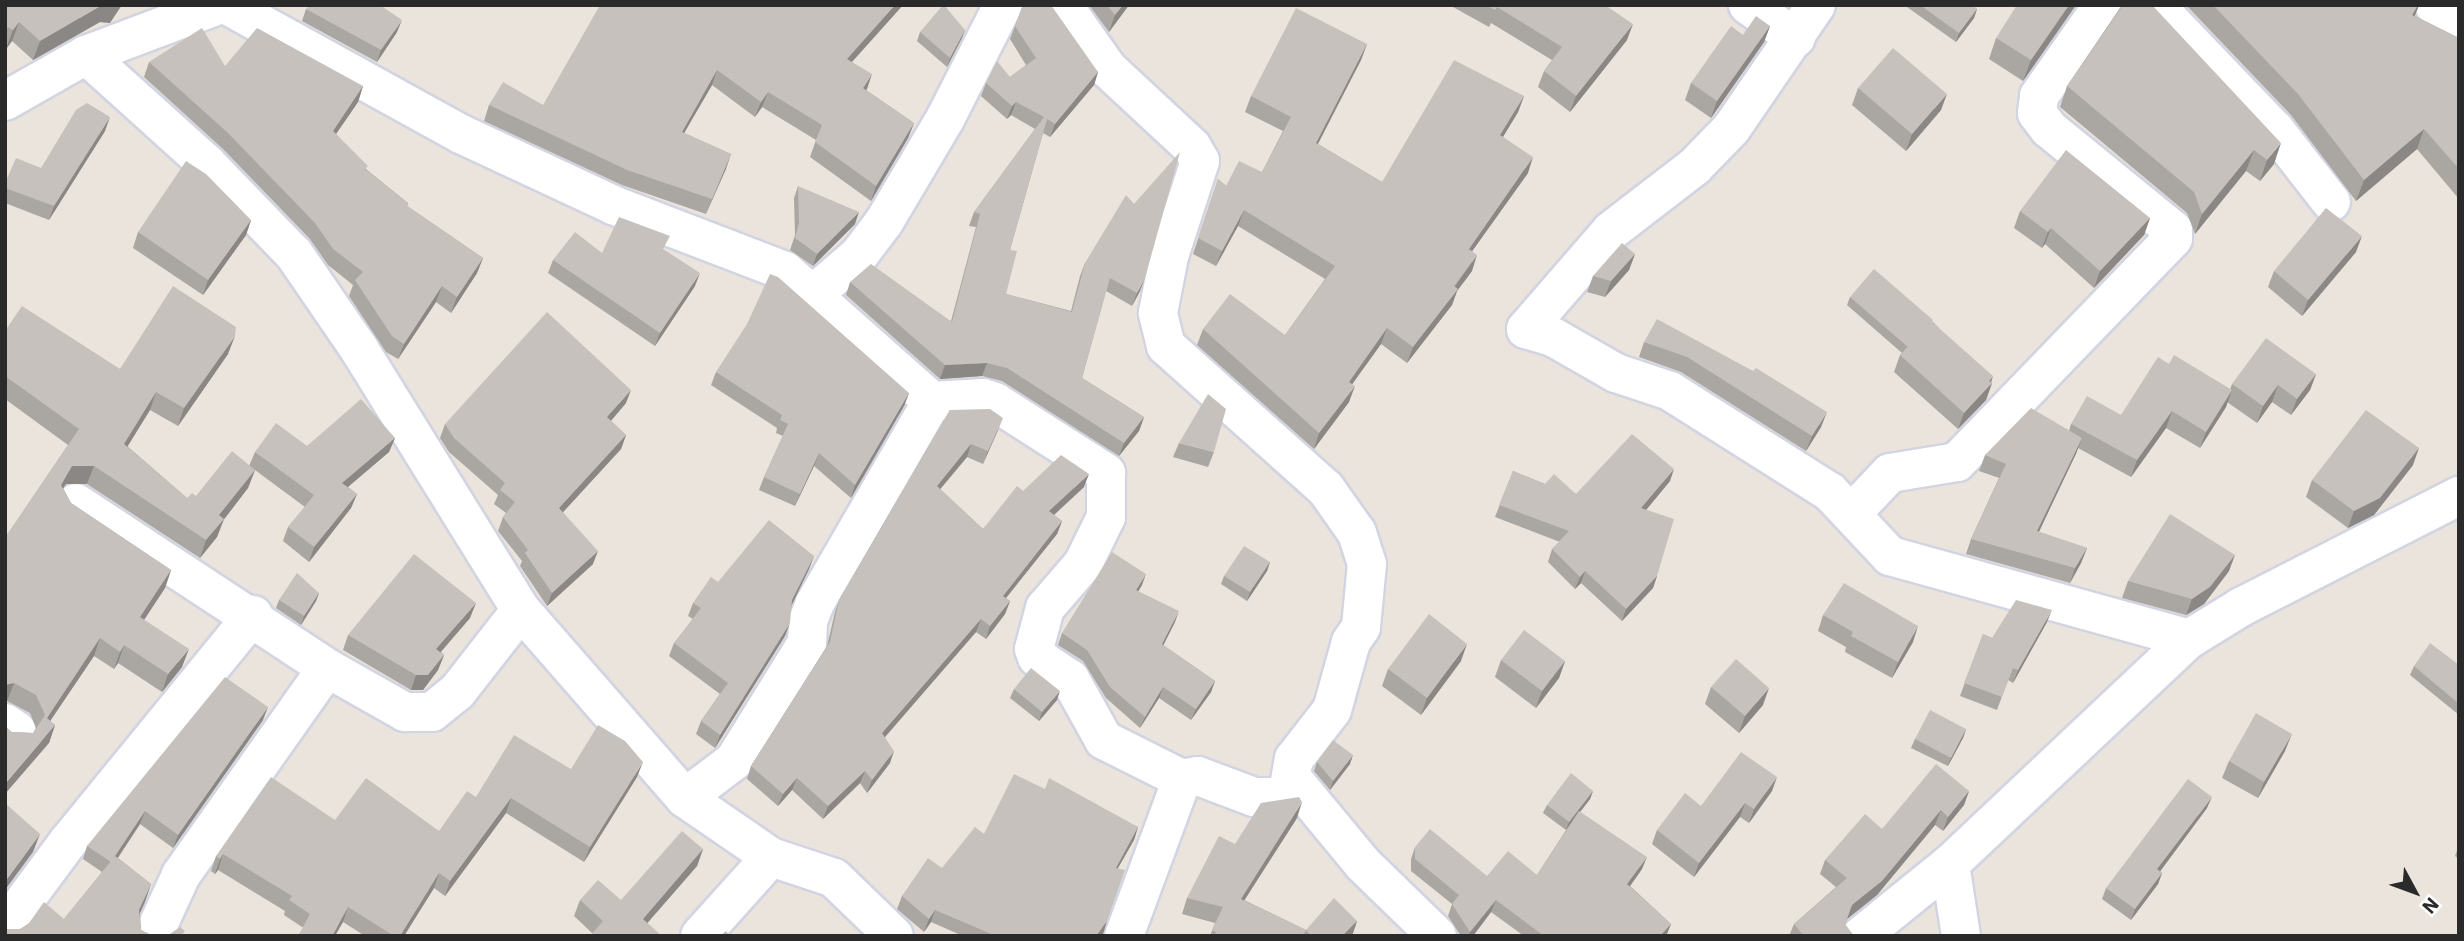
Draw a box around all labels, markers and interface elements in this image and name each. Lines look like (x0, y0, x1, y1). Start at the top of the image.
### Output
north arrow (2380, 857, 2450, 927)
text: N (2417, 893, 2444, 919)

